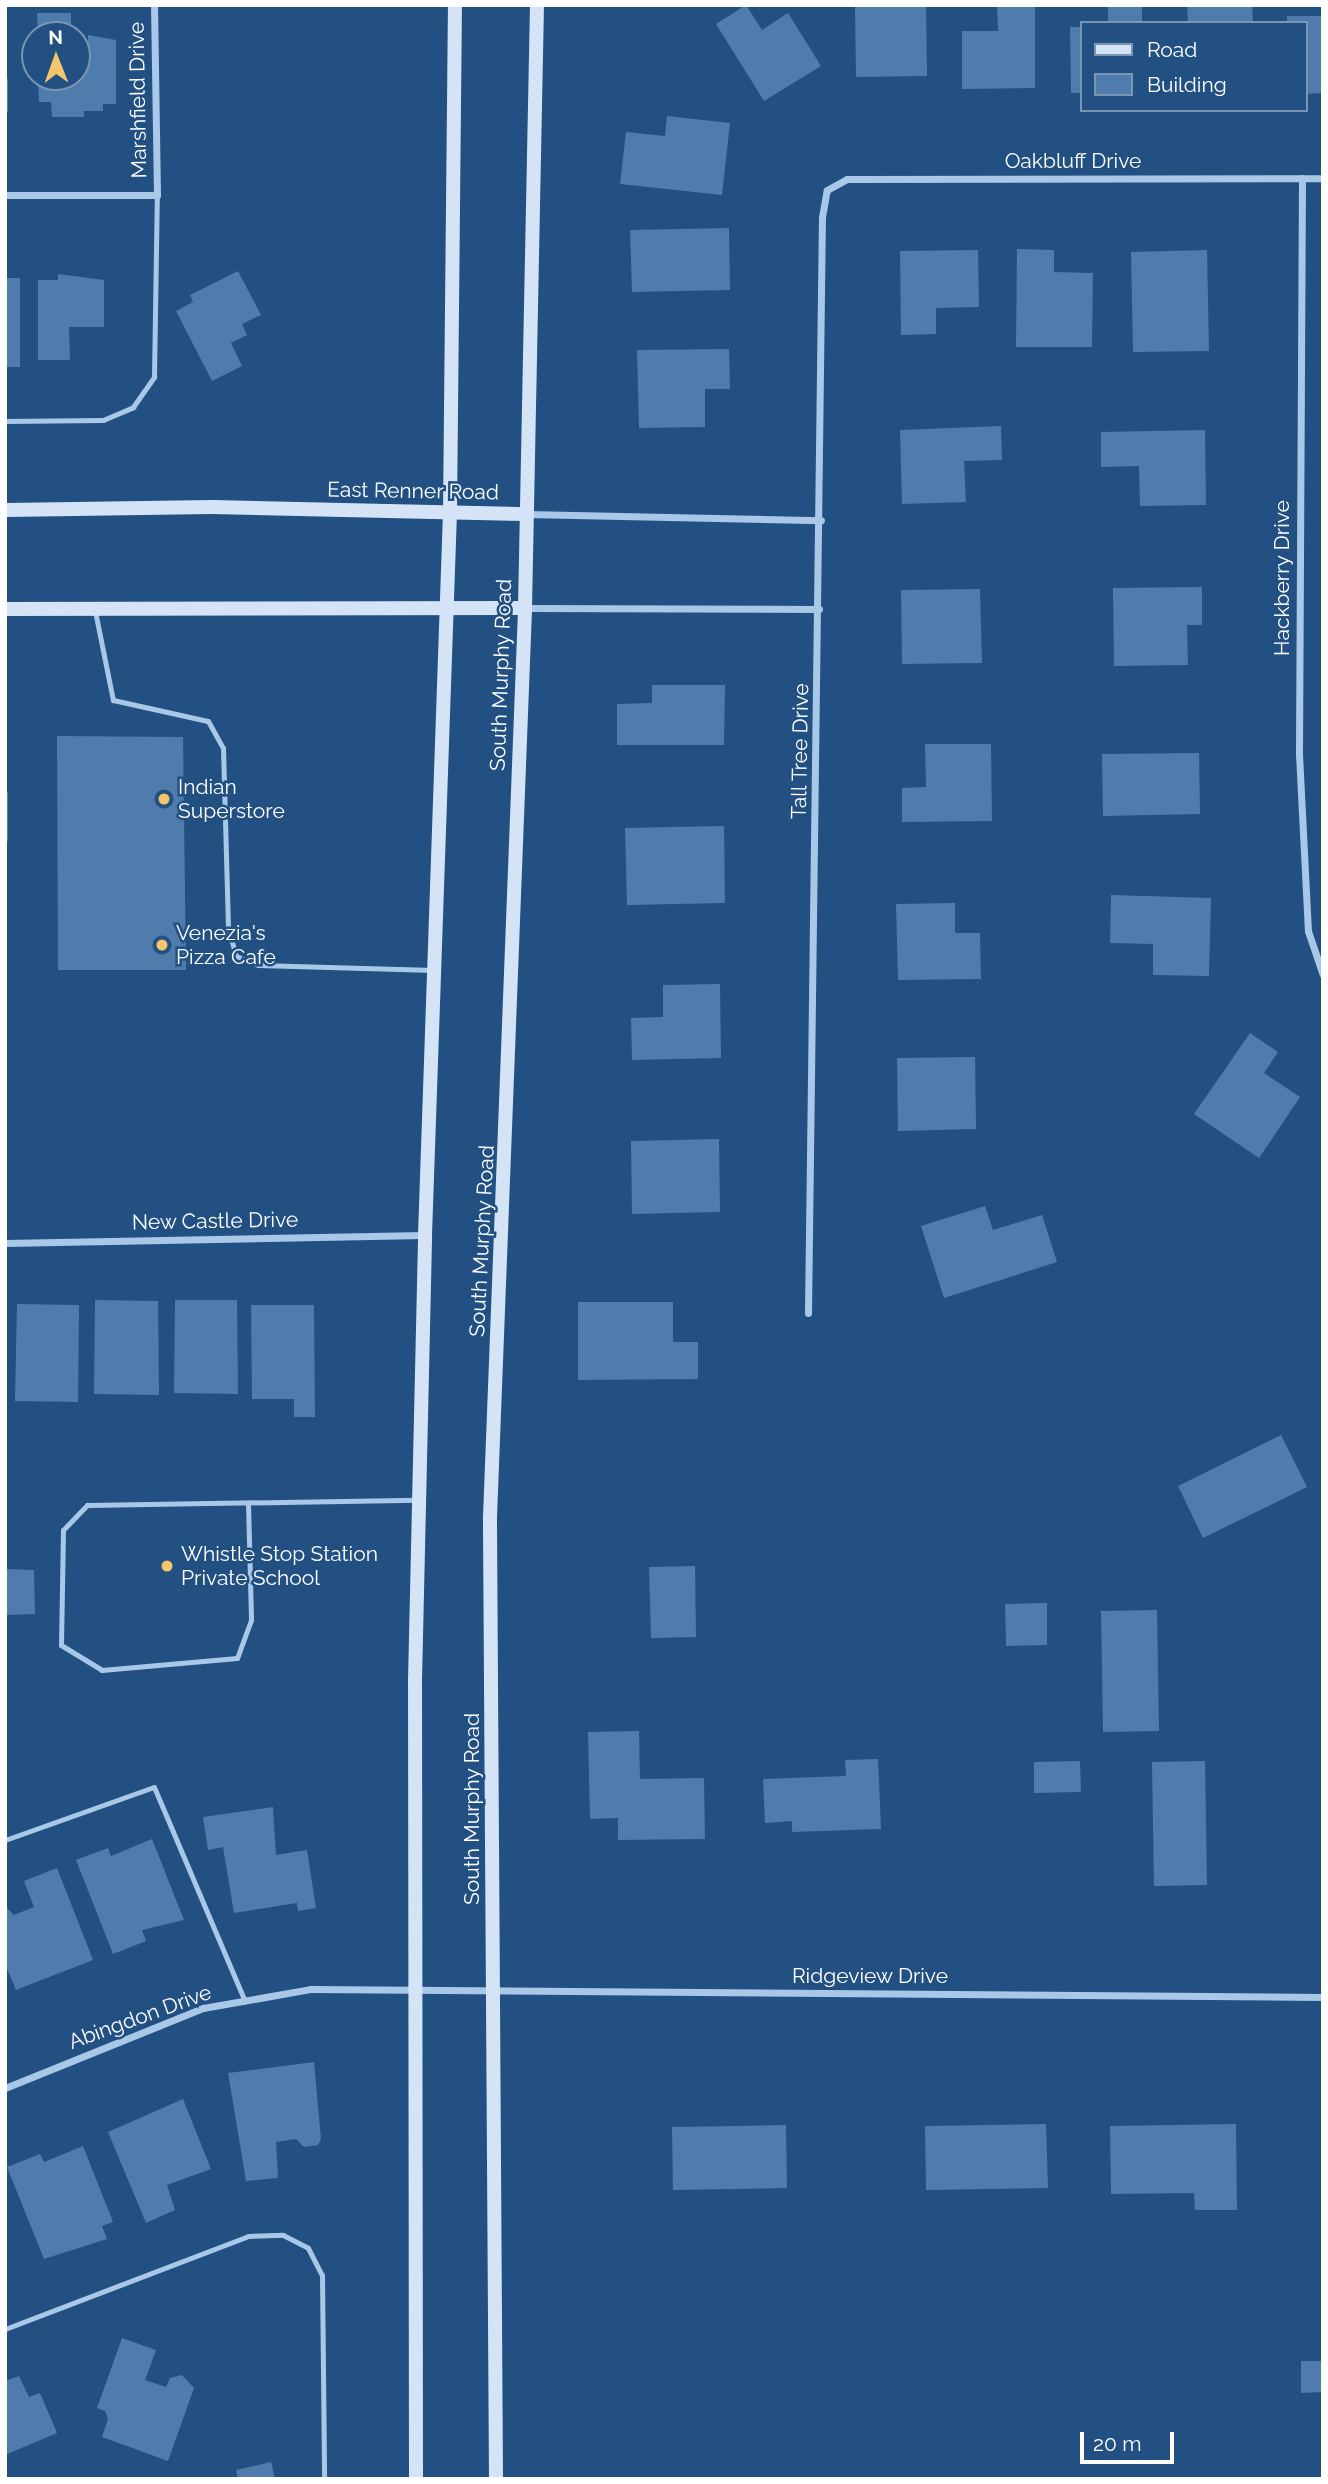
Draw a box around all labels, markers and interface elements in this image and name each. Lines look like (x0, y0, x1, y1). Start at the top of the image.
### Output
north arrow (21, 21, 91, 91)
legend (1080, 21, 1307, 112)
street label: Marshfield Drive (124, 22, 152, 178)
text: N (48, 26, 63, 48)
text: Road (1147, 37, 1197, 62)
text: Building (1147, 72, 1227, 97)
street label: Oakbluff Drive (1004, 148, 1142, 174)
street label: East Renner Road (327, 477, 499, 505)
street label: Hackberry Drive (1269, 500, 1295, 656)
street label: South Murphy Road (485, 578, 517, 772)
street label: Tall Tree Drive (786, 682, 814, 820)
place label: Indian Superstore (178, 774, 285, 824)
marker: Indian Superstore (156, 791, 172, 807)
place label: Venezia's Pizza Cafe (176, 920, 276, 970)
marker: Venezia's Pizza Cafe (154, 937, 170, 953)
street label: South Murphy Road (464, 1144, 500, 1338)
street label: New Castle Drive (131, 1207, 299, 1235)
place label: Whistle Stop Station Private School (181, 1541, 378, 1591)
marker: Whistle Stop Station Private School (159, 1558, 175, 1574)
street label: South Murphy Road (459, 1713, 485, 1905)
street label: Ridgeview Drive (792, 1963, 948, 1989)
street label: Abingdon Drive (65, 1979, 215, 2055)
scale bar (1083, 2418, 1178, 2462)
text: 20 m (1093, 2431, 1141, 2456)

